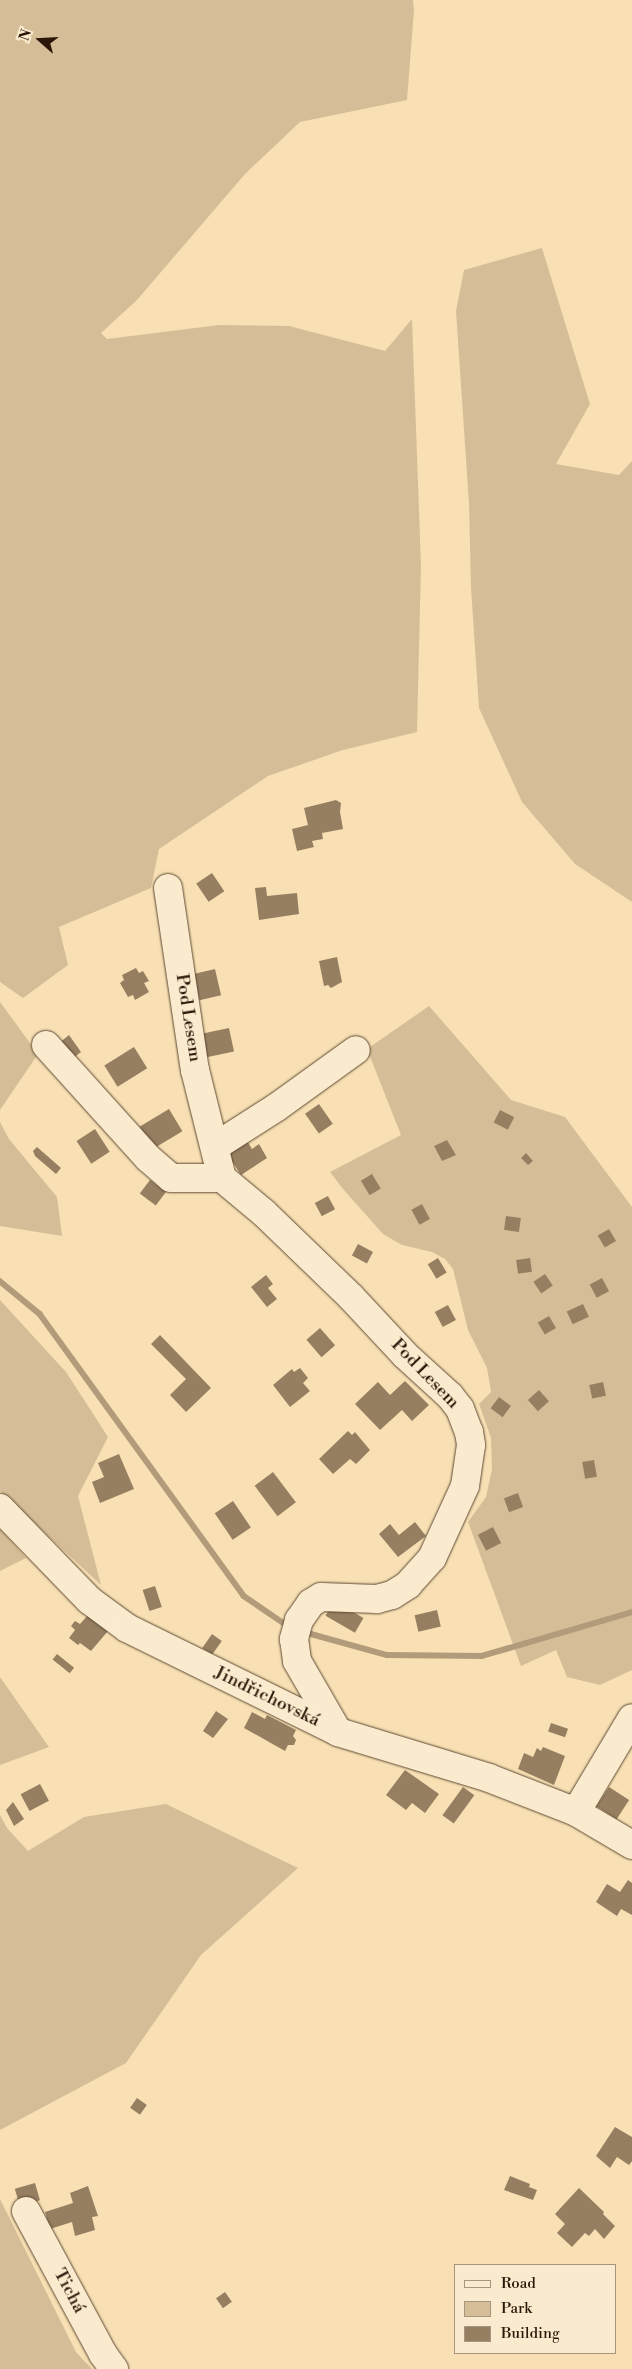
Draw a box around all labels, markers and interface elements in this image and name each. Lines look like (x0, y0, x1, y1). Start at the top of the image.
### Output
north arrow (15, 15, 65, 65)
text: N (16, 27, 36, 43)
street label: Pod Lesem (170, 972, 206, 1064)
street label: Pod Lesem (386, 1335, 464, 1413)
street label: Jindřichovská (211, 1662, 323, 1732)
legend (454, 2264, 617, 2354)
street label: Tichá (48, 2265, 90, 2317)
text: Road (501, 2274, 536, 2293)
text: Park (501, 2299, 532, 2318)
text: Building (501, 2324, 560, 2343)

